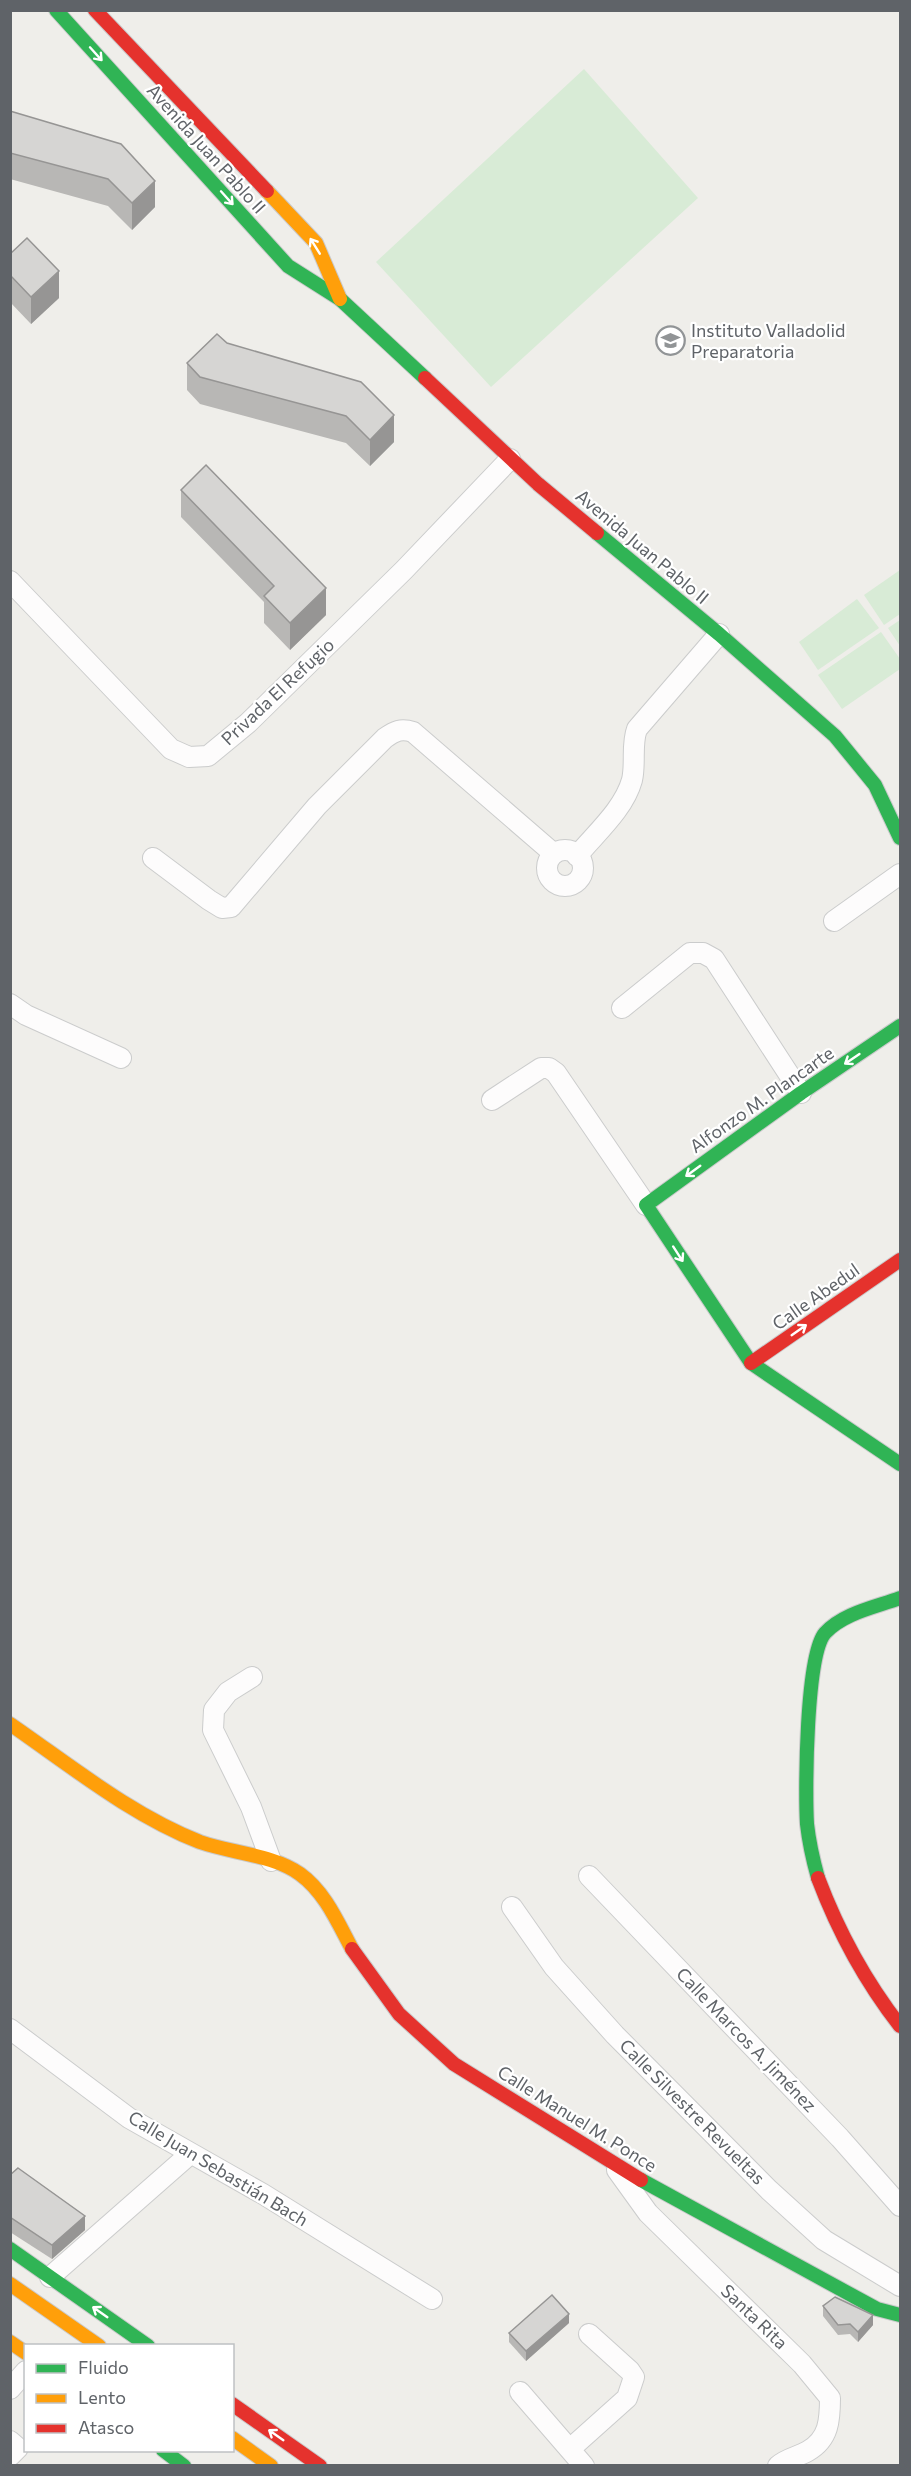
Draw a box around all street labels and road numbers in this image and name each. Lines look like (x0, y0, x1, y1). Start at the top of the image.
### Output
street label: Avenida Juan Pablo II (143, 79, 271, 218)
street label: Avenida Juan Pablo II (572, 484, 714, 608)
street label: Privada El Refugio (216, 633, 338, 749)
street label: Alfonzo M. Plancarte (685, 1041, 838, 1157)
street label: Calle Abedul (768, 1258, 863, 1334)
street label: Calle Marcos A. Jiménez (672, 1963, 821, 2116)
street label: Calle Silvestre Revueltas (615, 2034, 770, 2189)
street label: Calle Manuel M. Ponce (494, 2060, 661, 2176)
street label: Calle Juan Sebastián Bach (125, 2106, 312, 2231)
street label: Santa Rita (717, 2279, 793, 2353)

